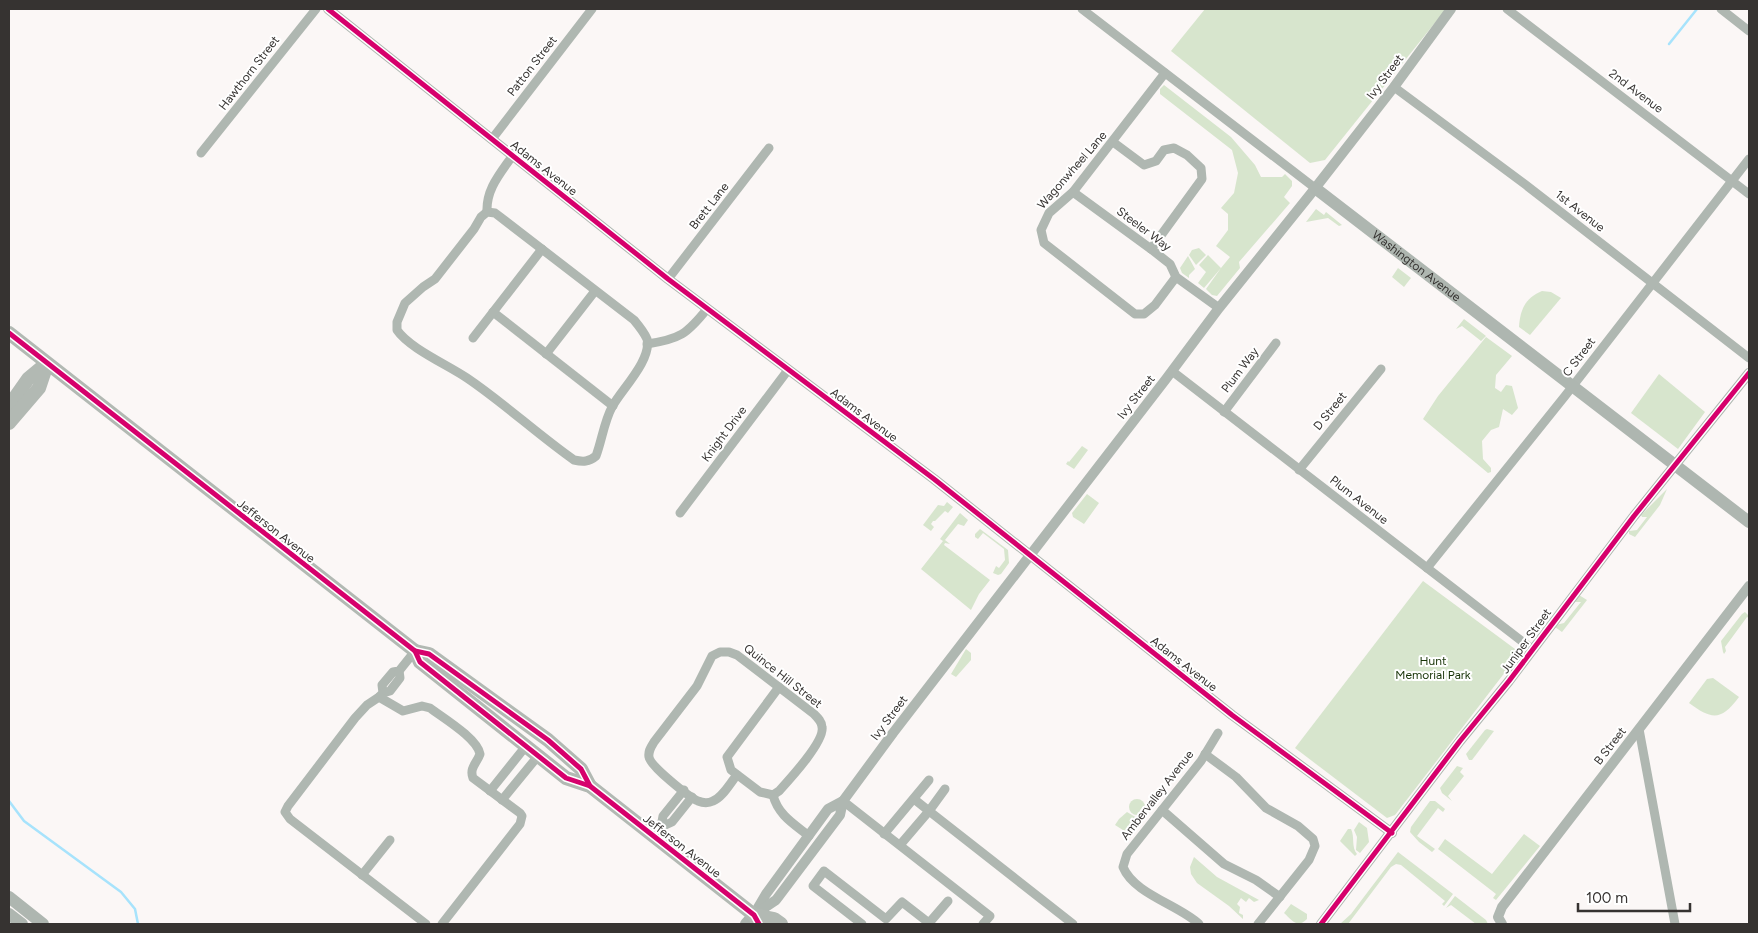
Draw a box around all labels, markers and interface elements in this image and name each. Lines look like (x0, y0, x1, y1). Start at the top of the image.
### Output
street label: Hawthorn Street (216, 33, 282, 113)
street label: Patton Street (504, 33, 560, 99)
street label: Ivy Street (1364, 52, 1407, 102)
street label: 2nd Avenue (1606, 66, 1666, 116)
street label: Wagonwheel Lane (1035, 128, 1110, 212)
street label: Adams Avenue (508, 138, 580, 199)
street label: Brett Lane (686, 179, 732, 232)
street label: 1st Avenue (1553, 187, 1608, 235)
street label: Steeler Way (1114, 204, 1175, 254)
street label: Washington Avenue (1369, 228, 1464, 305)
street label: C Street (1560, 334, 1598, 379)
street label: Plum Way (1219, 344, 1262, 395)
street label: Ivy Street (1114, 372, 1158, 422)
street label: Adams Avenue (828, 385, 901, 445)
street label: D Street (1310, 389, 1350, 433)
street label: Knight Drive (699, 403, 750, 464)
street label: Plum Avenue (1327, 473, 1391, 527)
street label: Jefferson Avenue (234, 496, 318, 566)
street label: Juniper Street (1498, 606, 1554, 676)
street label: Adams Avenue (1148, 634, 1220, 695)
street label: Quince Hill Street (741, 641, 825, 711)
park label: Hunt Memorial Park (1395, 654, 1471, 682)
street label: Ivy Street (868, 693, 911, 743)
street label: B Street (1591, 724, 1629, 768)
street label: Ambervalley Avenue (1118, 747, 1197, 843)
street label: Jefferson Avenue (640, 811, 724, 881)
scale bar (1578, 880, 1690, 912)
text: 100 m (1586, 889, 1628, 907)

